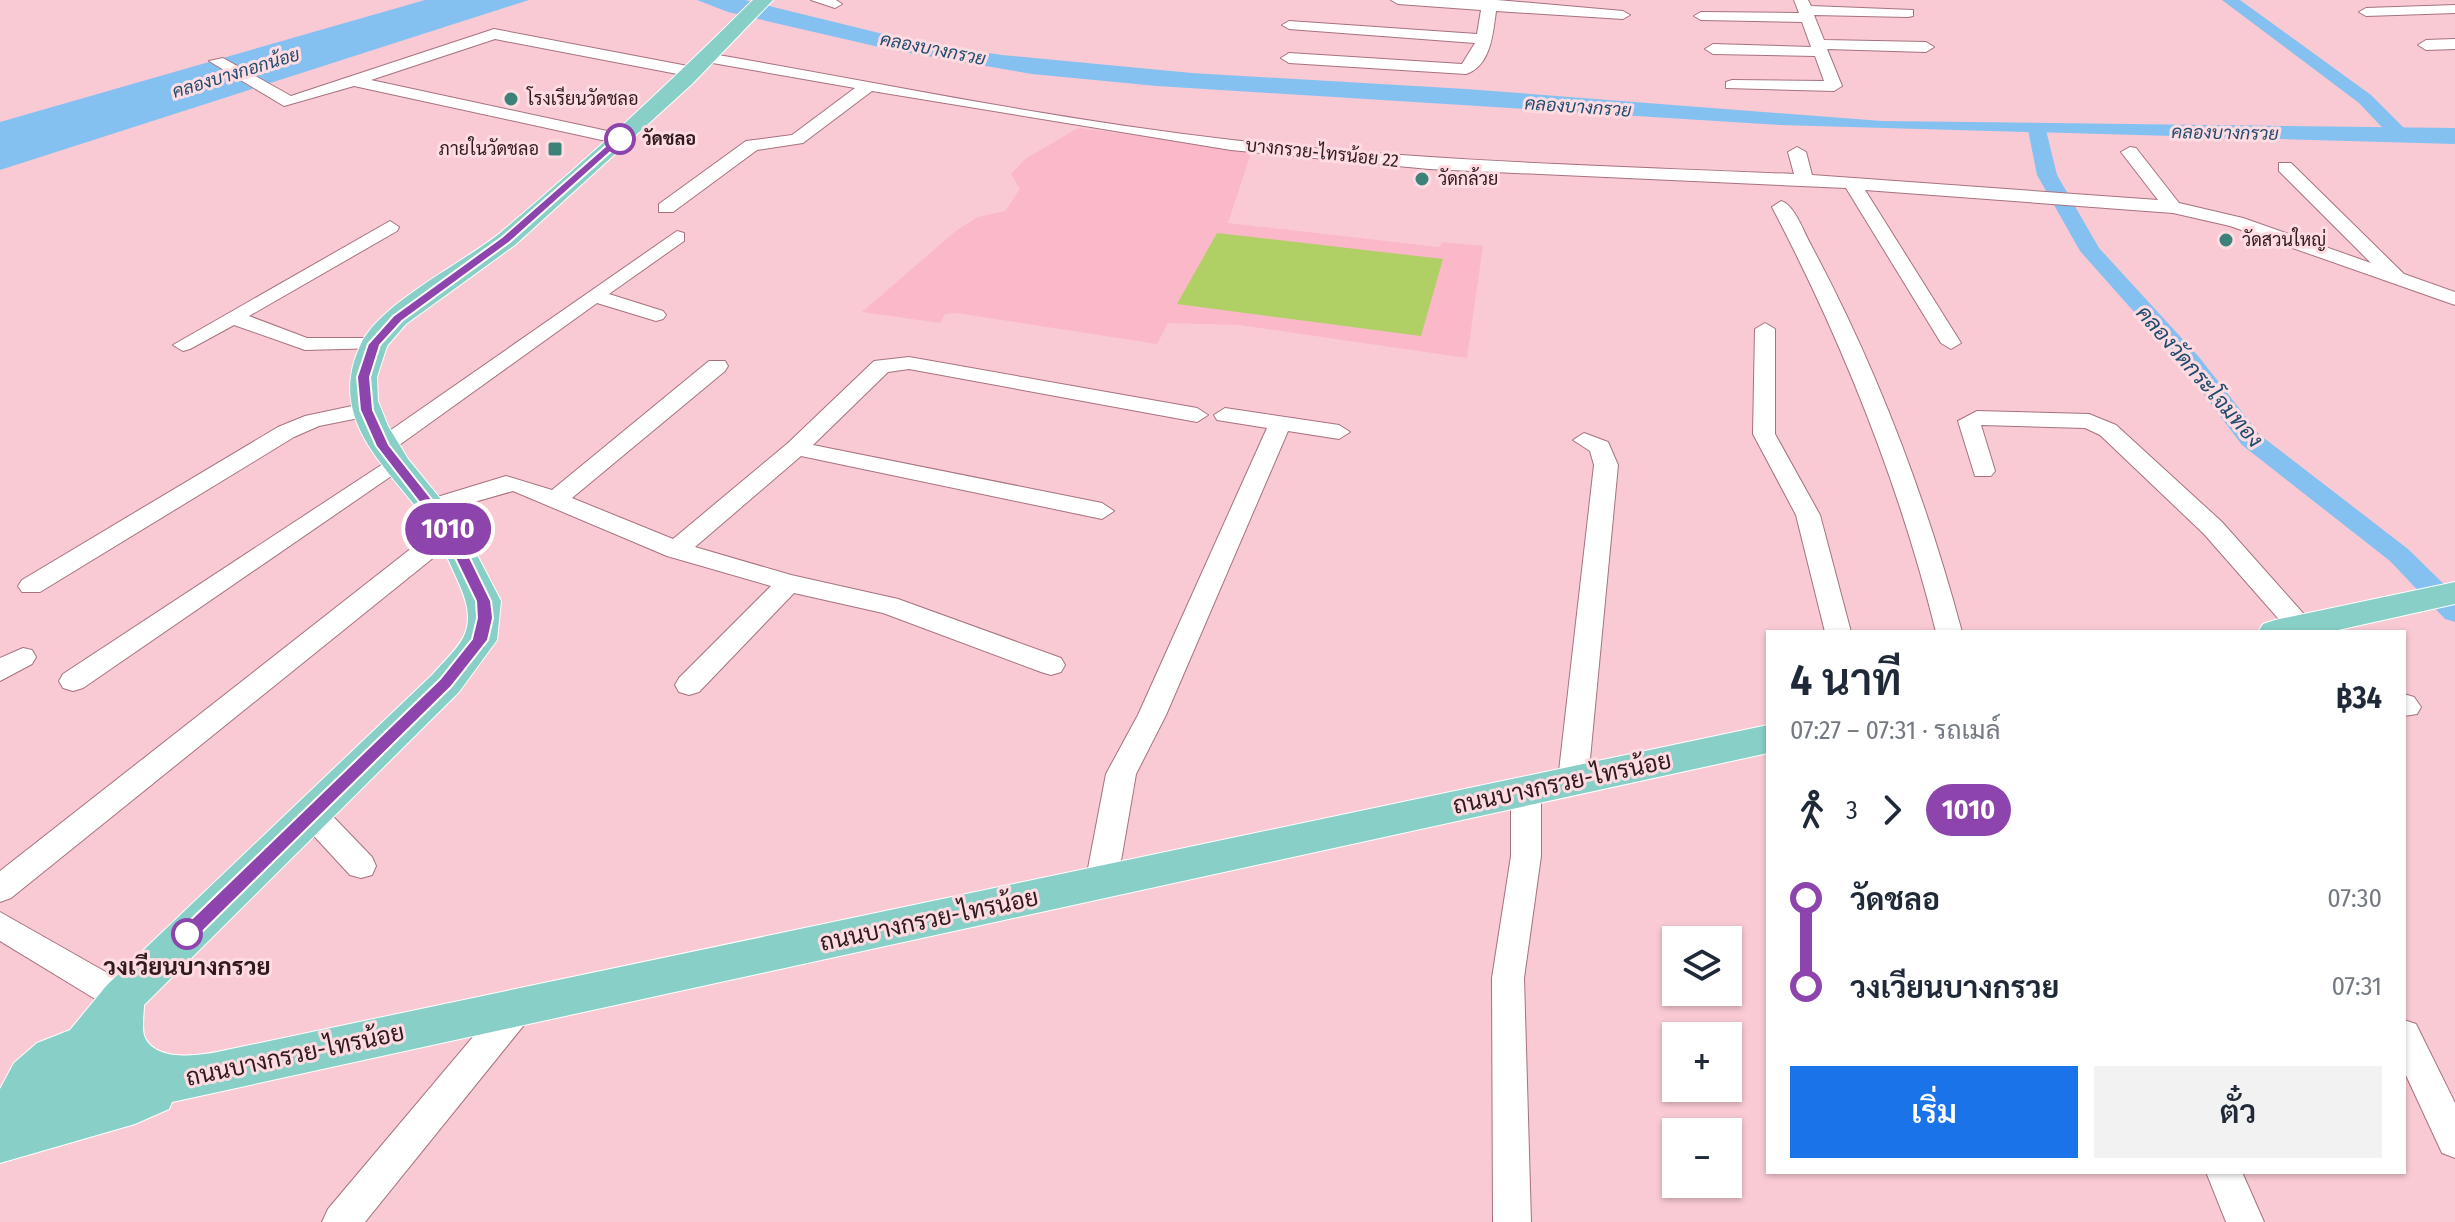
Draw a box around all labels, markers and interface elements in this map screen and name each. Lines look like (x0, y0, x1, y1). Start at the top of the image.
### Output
water label: คลองบางกรวย (878, 28, 988, 70)
water label: คลองบางกอกน้อย (169, 42, 302, 103)
place label: โรงเรียนวัดชลอ (526, 86, 639, 110)
marker: โรงเรียนวัดชลอ (502, 90, 520, 108)
water label: คลองบางกรวย (1524, 92, 1632, 122)
water label: คลองบางกรวย (2171, 121, 2279, 145)
marker: วัดชลอ (605, 124, 635, 154)
place label: วัดชลอ (642, 128, 696, 150)
street label: บางกรวย-ไทรน้อย 22 (1244, 132, 1400, 172)
place label: ภายในวัดชลอ (439, 136, 539, 160)
marker: ภายในวัดชลอ (546, 140, 564, 158)
place label: วัดกล้วย (1438, 167, 1498, 190)
marker: วัดกล้วย (1413, 170, 1431, 188)
place label: วัดสวนใหญ่ (2242, 227, 2326, 251)
marker: วัดสวนใหญ่ (2217, 231, 2235, 249)
water label: คลองวัดกระโจมทอง (2130, 299, 2270, 453)
line badge: 1010 (392, 503, 504, 555)
text: 1010 (421, 512, 475, 545)
text: 4 นาที (1790, 654, 1902, 707)
text: ฿34 (2336, 680, 2382, 716)
text: 07:27 – 07:31 · รถเมล์ (1790, 715, 2001, 746)
street label: ถนนบางกรวย-ไทรน้อย (1450, 744, 1674, 820)
icon: walk (1790, 788, 1834, 832)
icon: forward (1870, 788, 1914, 832)
text: 1010 (1942, 793, 1995, 826)
text: 3 (1846, 795, 1858, 826)
street label: ถนนบางกรวย-ไทรน้อย (817, 881, 1041, 957)
text: วัดชลอ (1850, 882, 1940, 918)
text: 07:30 (2327, 883, 2382, 914)
marker: วงเวียนบางกรวย (172, 919, 202, 949)
map controls (1662, 926, 1742, 1198)
button: layers (1662, 926, 1742, 1006)
place label: วงเวียนบางกรวย (103, 952, 271, 981)
text: วงเวียนบางกรวย (1850, 970, 2059, 1006)
text: 07:31 (2331, 971, 2382, 1002)
street label: ถนนบางกรวย-ไทรน้อย (183, 1016, 407, 1092)
button: + (1662, 1022, 1742, 1102)
button: เริ่ม (1790, 1066, 2078, 1158)
button: ตั๋ว (2094, 1066, 2382, 1158)
button: − (1662, 1118, 1742, 1198)

